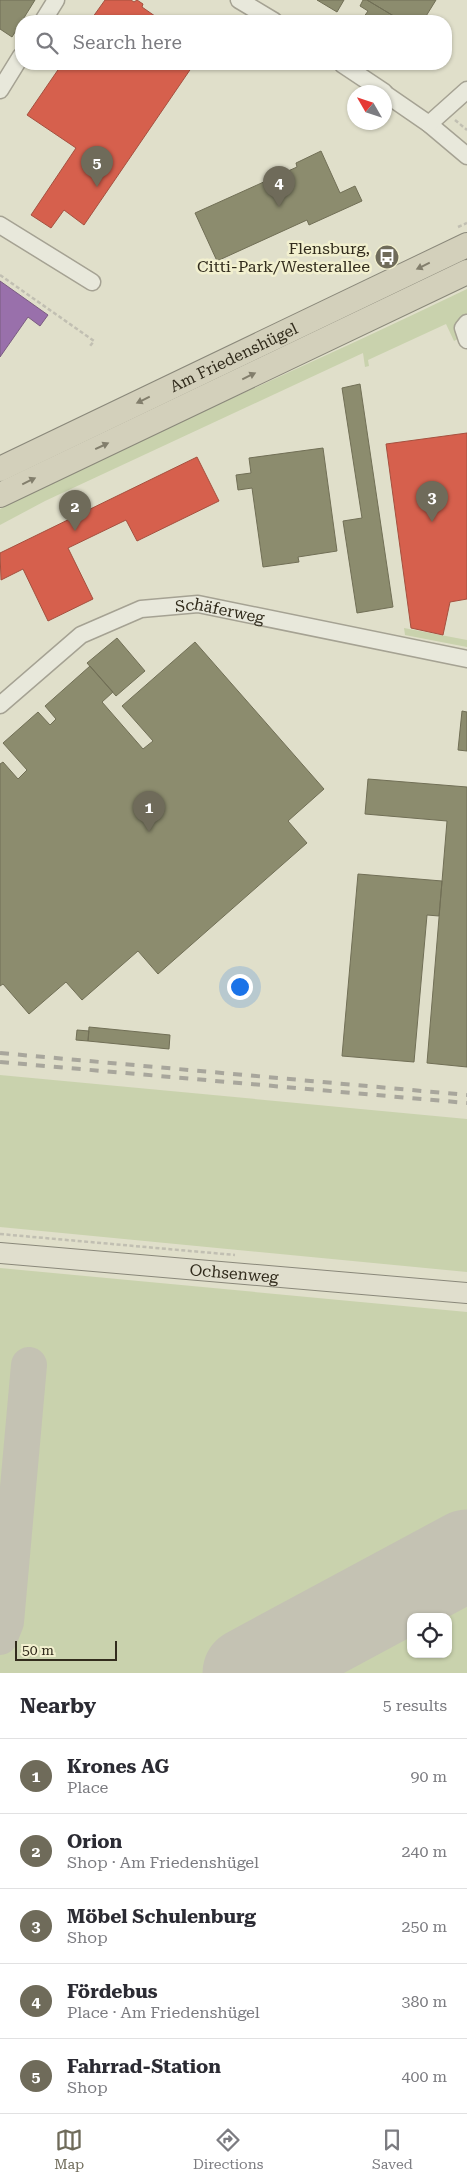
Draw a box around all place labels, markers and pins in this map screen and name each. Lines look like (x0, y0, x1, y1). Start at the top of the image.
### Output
pin: 5 (81, 146, 113, 187)
pin: 4 (263, 166, 295, 207)
place label: Flensburg, Citti-Park/Westerallee (197, 239, 370, 276)
bus stop icon: Flensburg, Citti-Park/Westerallee (374, 244, 400, 270)
pin: 3 (416, 481, 448, 522)
pin: 2 (59, 490, 91, 531)
pin: 1 (133, 791, 165, 832)

